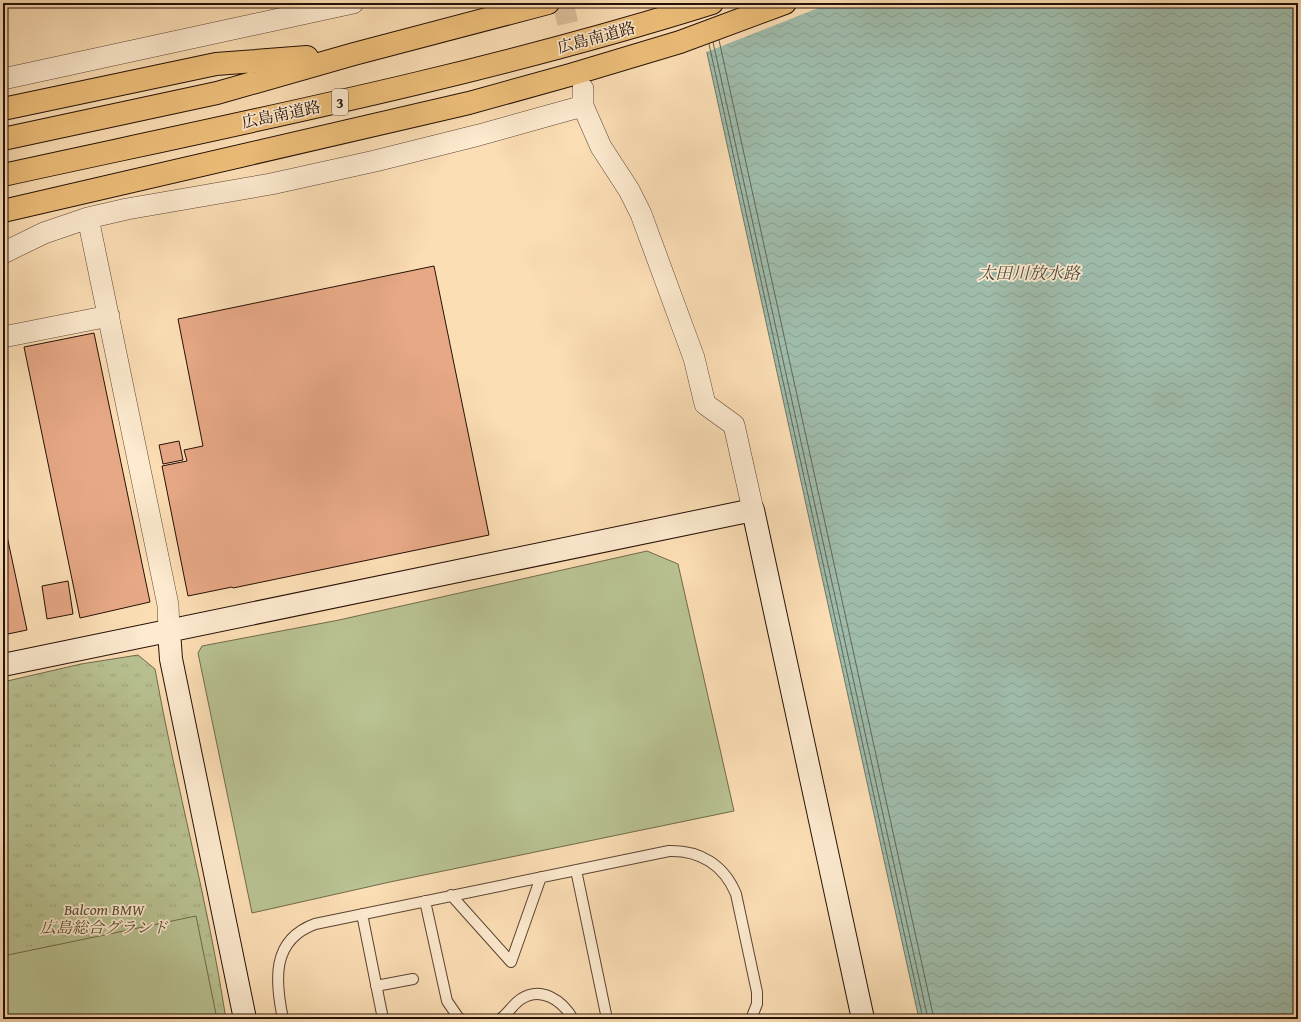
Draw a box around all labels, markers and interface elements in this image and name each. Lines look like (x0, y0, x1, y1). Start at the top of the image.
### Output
street label: 広島南道路 (554, 15, 638, 59)
road number: 3 (332, 89, 348, 115)
street label: 広島南道路 (239, 94, 323, 134)
water label: 太田川放水路 (978, 260, 1081, 285)
park label: Balcom BMW 広島総合グランド (40, 897, 169, 939)

